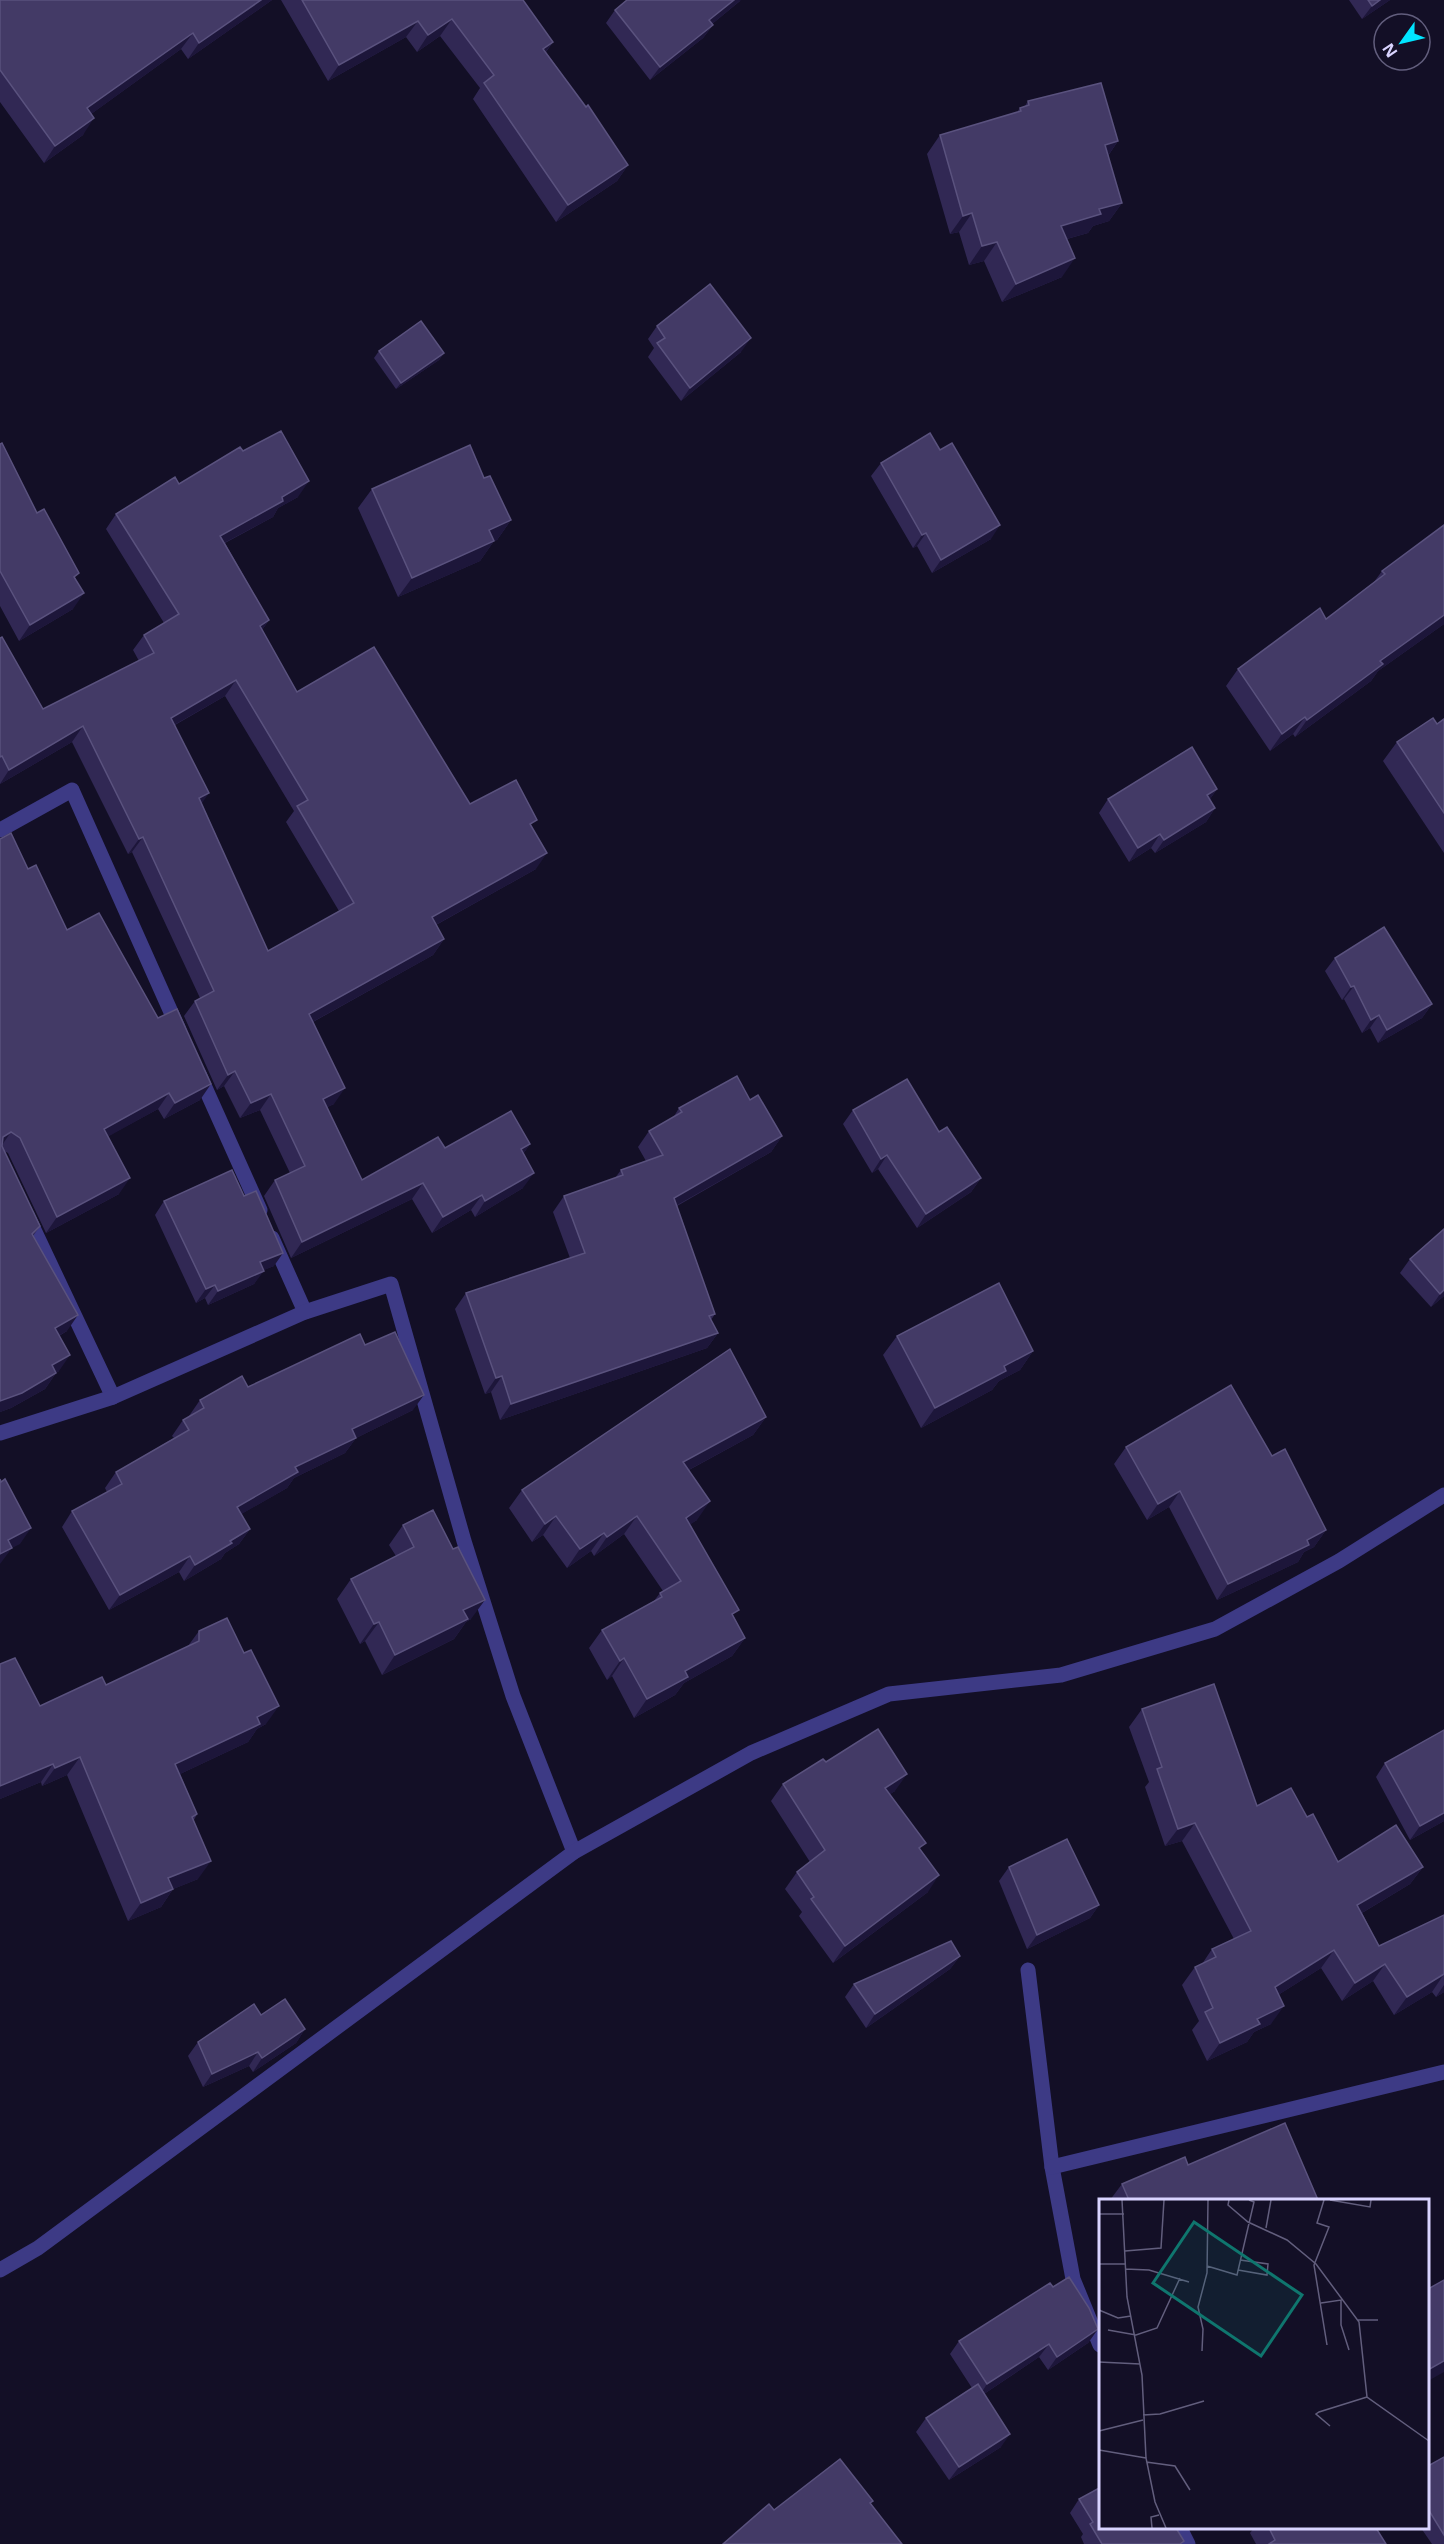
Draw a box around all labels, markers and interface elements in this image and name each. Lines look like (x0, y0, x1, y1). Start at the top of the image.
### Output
north arrow (1372, 12, 1432, 72)
text: N (1377, 39, 1402, 62)
inset map (1099, 2199, 1429, 2529)

